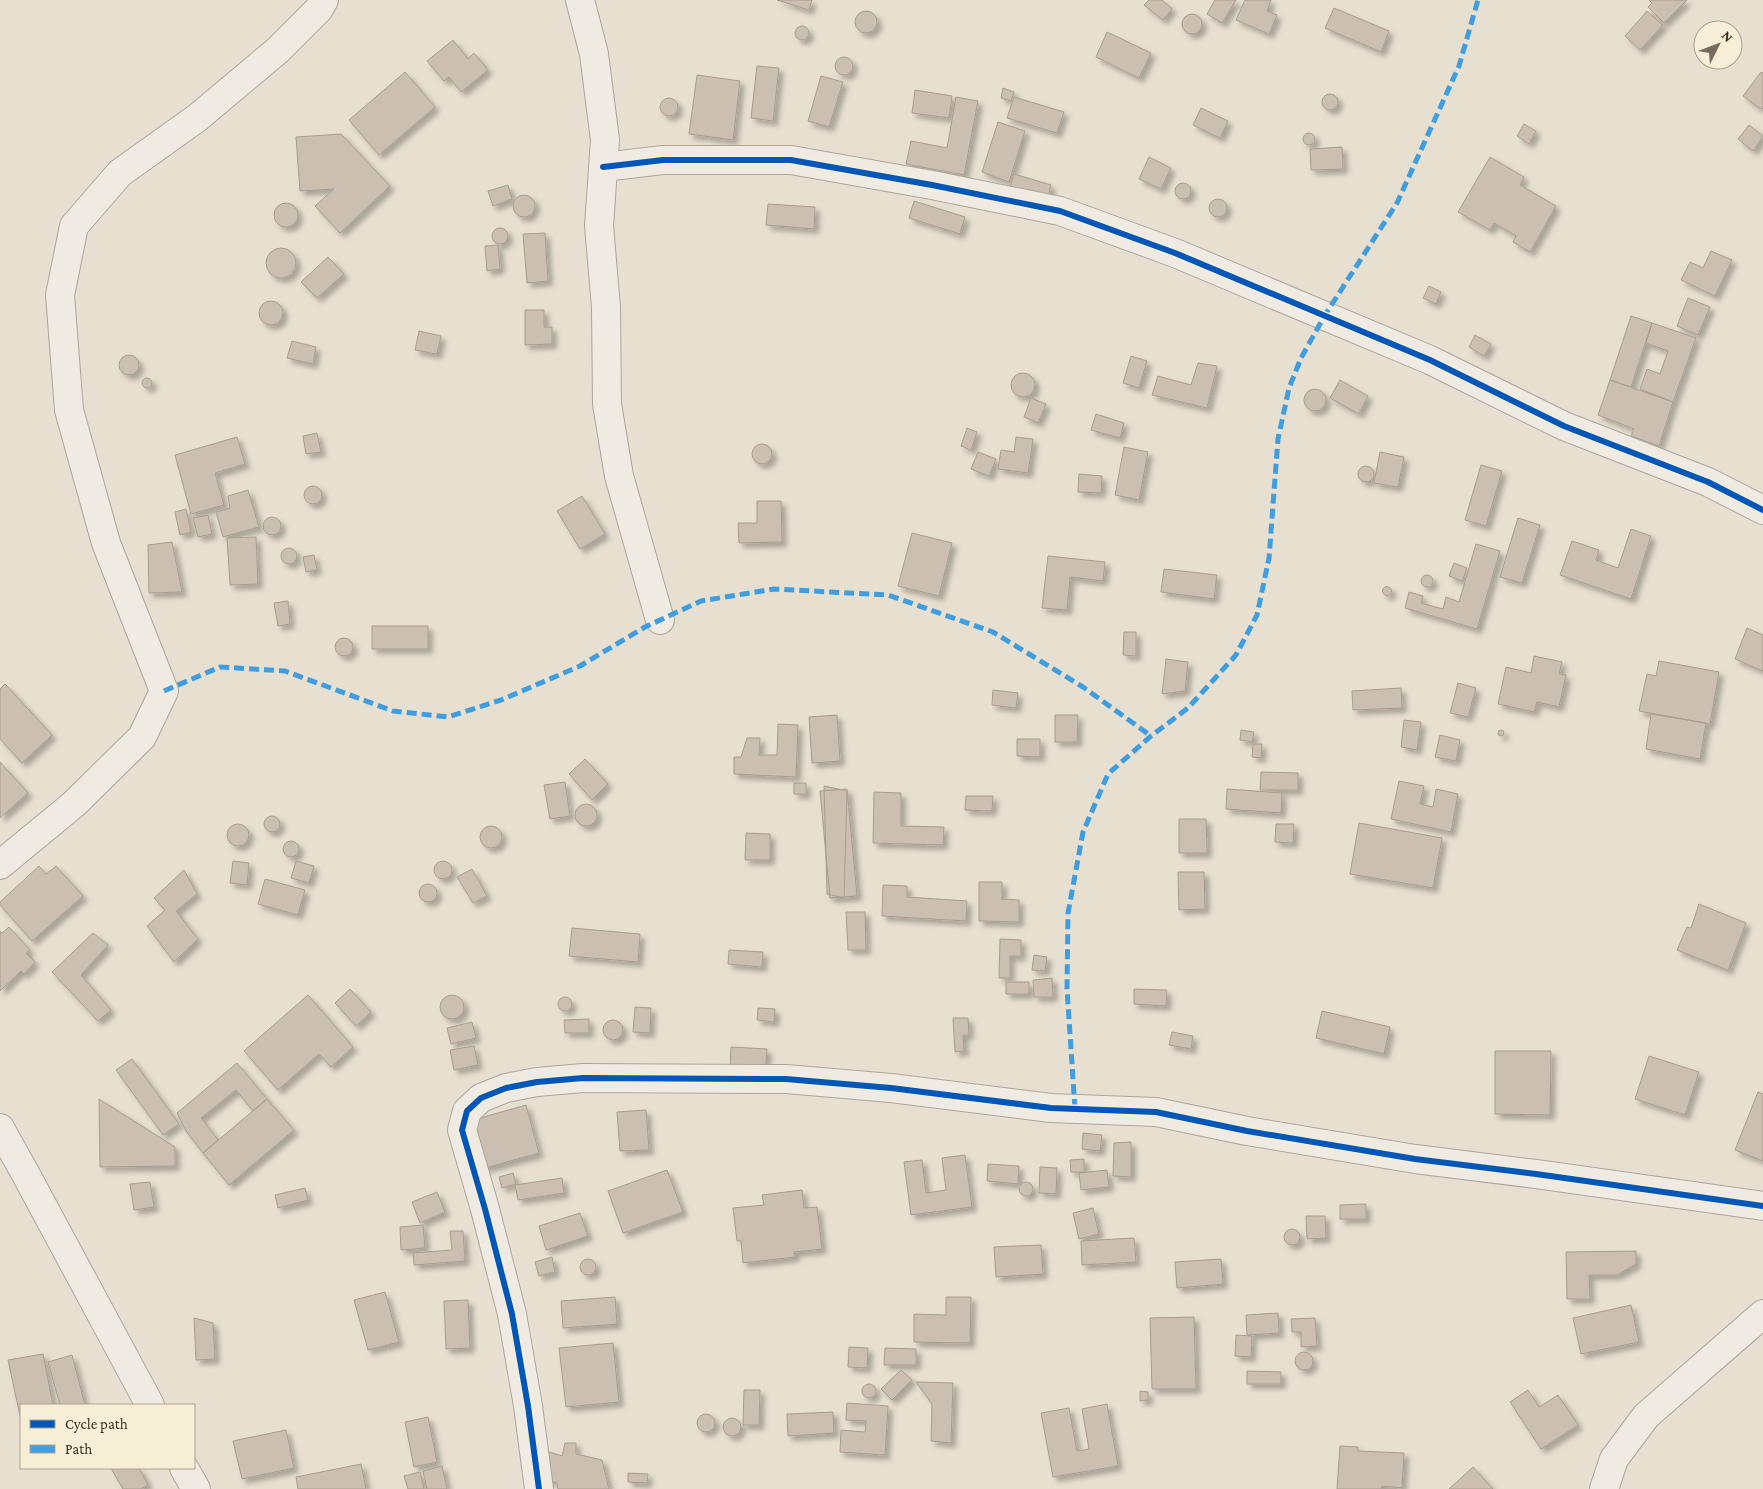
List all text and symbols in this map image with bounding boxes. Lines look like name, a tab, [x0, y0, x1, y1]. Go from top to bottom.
north arrow	[1693, 20, 1743, 70]
text: N	[1719, 27, 1737, 46]
legend	[20, 1404, 195, 1469]
text: Cycle path	[65, 1416, 128, 1433]
text: Path	[65, 1441, 92, 1457]

